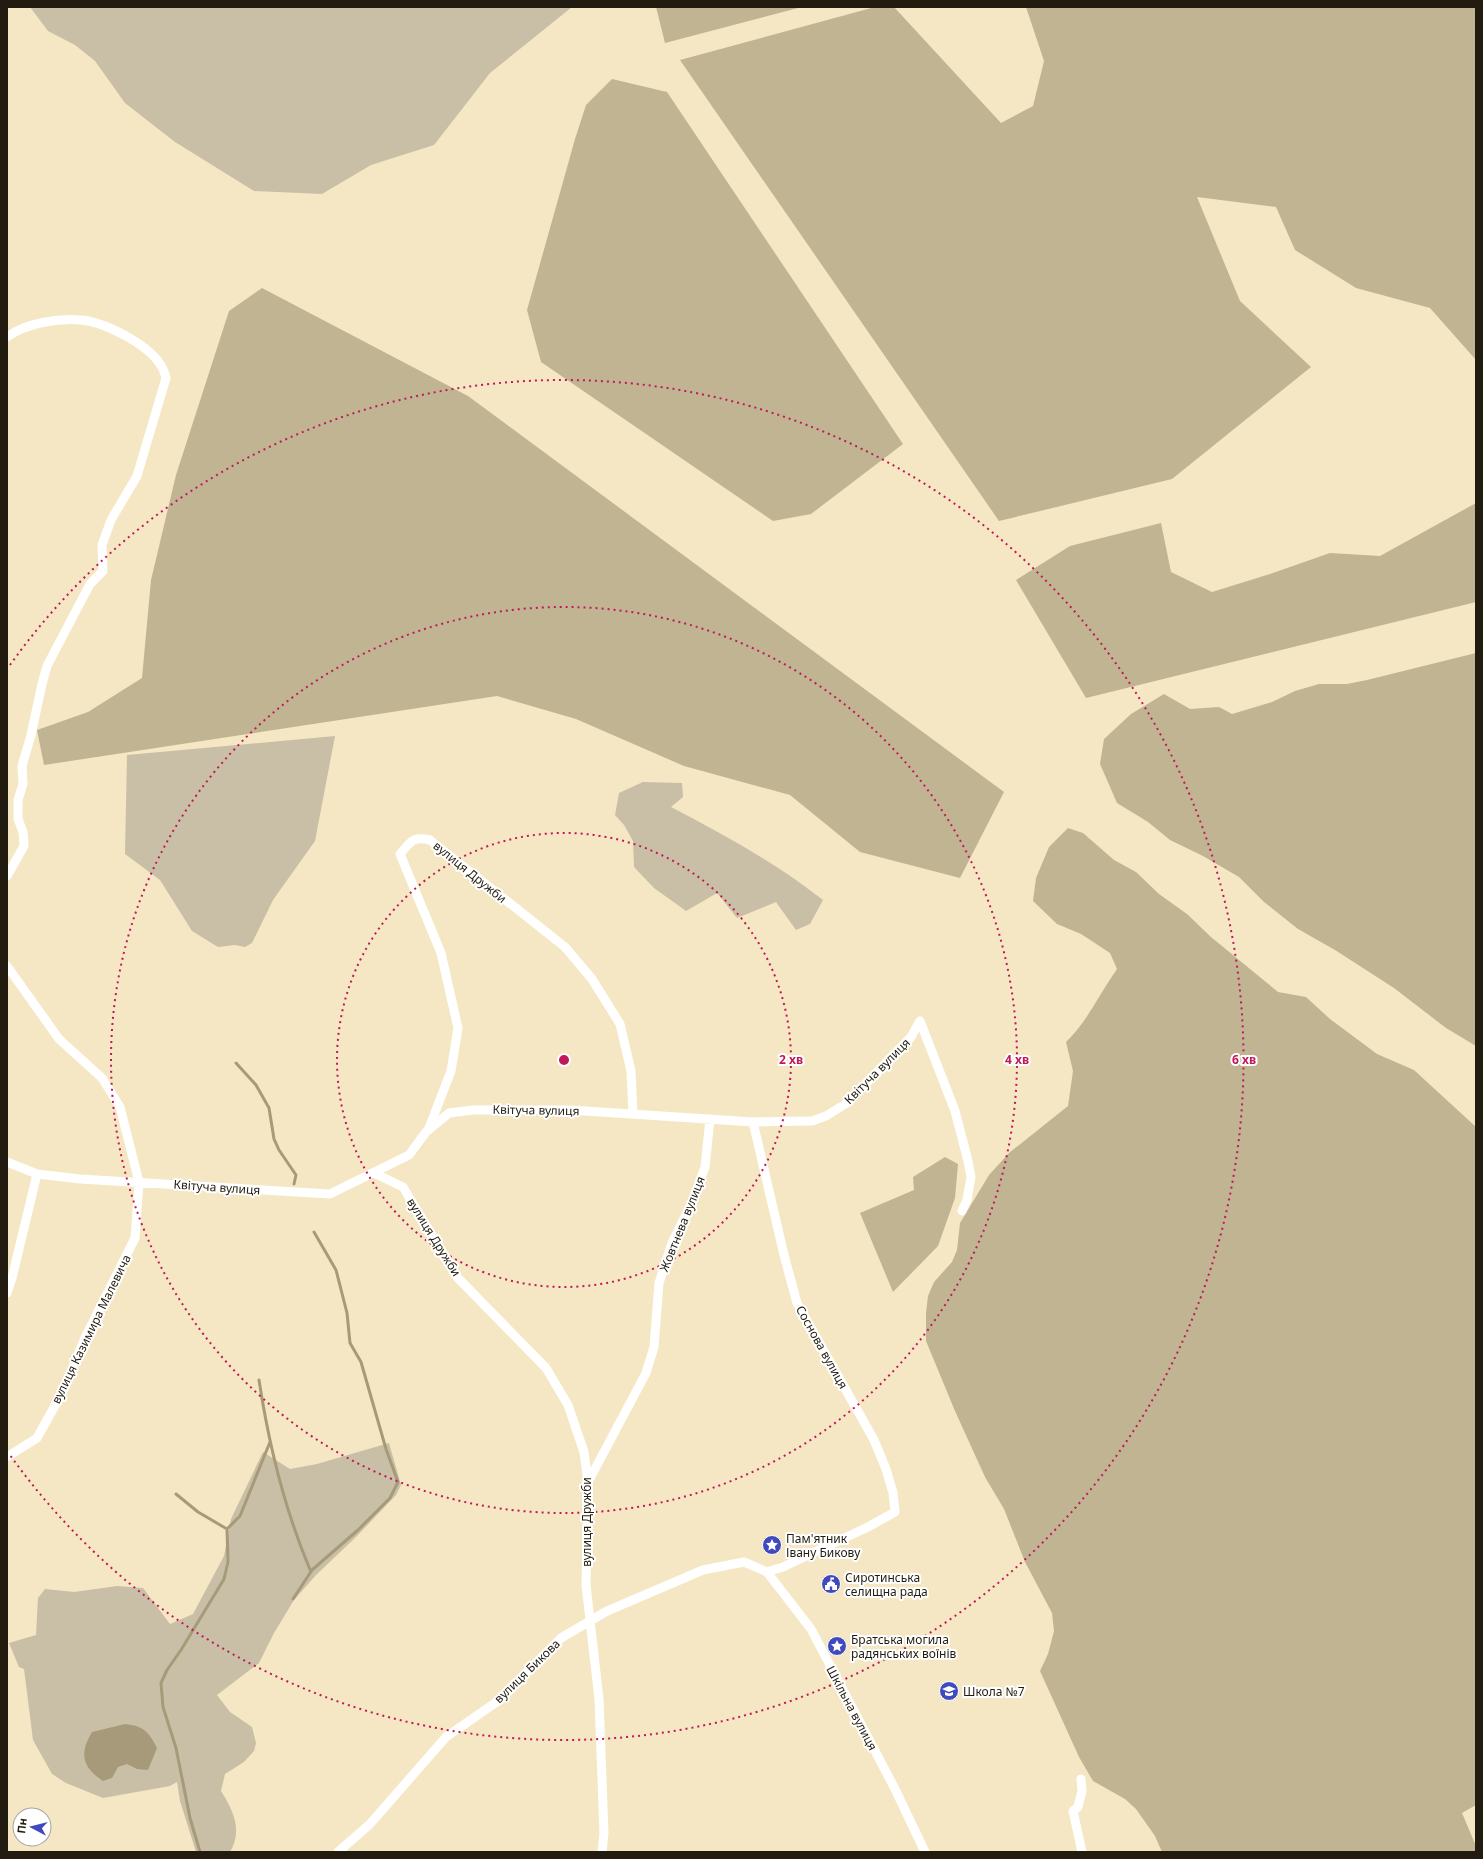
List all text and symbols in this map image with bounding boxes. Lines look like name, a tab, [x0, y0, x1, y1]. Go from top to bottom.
street label: вулиця Дружби	[430, 837, 510, 907]
street label: Квітуча вулиця	[840, 1034, 914, 1108]
text: 2 хв	[779, 1051, 803, 1068]
text: 4 хв	[1005, 1051, 1029, 1068]
text: 6 хв	[1232, 1051, 1256, 1068]
centre of rings	[557, 1053, 571, 1067]
street label: Квітуча вулиця	[492, 1101, 580, 1119]
street label: Жовтнева вулиця	[655, 1174, 709, 1274]
street label: Квітуча вулиця	[173, 1175, 261, 1199]
street label: вулиця Дружби	[403, 1195, 465, 1279]
street label: вулиця Казимира Малевича	[47, 1251, 135, 1407]
street label: Соснова вулиця	[792, 1302, 852, 1392]
street label: вулиця Дружби	[578, 1477, 595, 1567]
place label: Пам'ятник Івану Бикову	[786, 1530, 861, 1561]
place icon: Пам'ятник Івану Бикову	[761, 1534, 783, 1556]
place label: Сиротинська селищна рада	[845, 1569, 928, 1600]
public building icon: Сиротинська селищна рада	[820, 1573, 842, 1595]
place label: Братська могила радянських воїнів	[851, 1631, 957, 1662]
street label: вулиця Бикова	[490, 1635, 564, 1707]
place icon: Братська могила радянських воїнів	[826, 1635, 848, 1657]
street label: Шкільна вулиця	[823, 1663, 881, 1753]
school or university icon: Школа №7	[938, 1680, 960, 1702]
place label: Школа №7	[963, 1683, 1025, 1700]
north arrow	[12, 1807, 52, 1847]
text: Пн	[13, 1817, 30, 1834]

